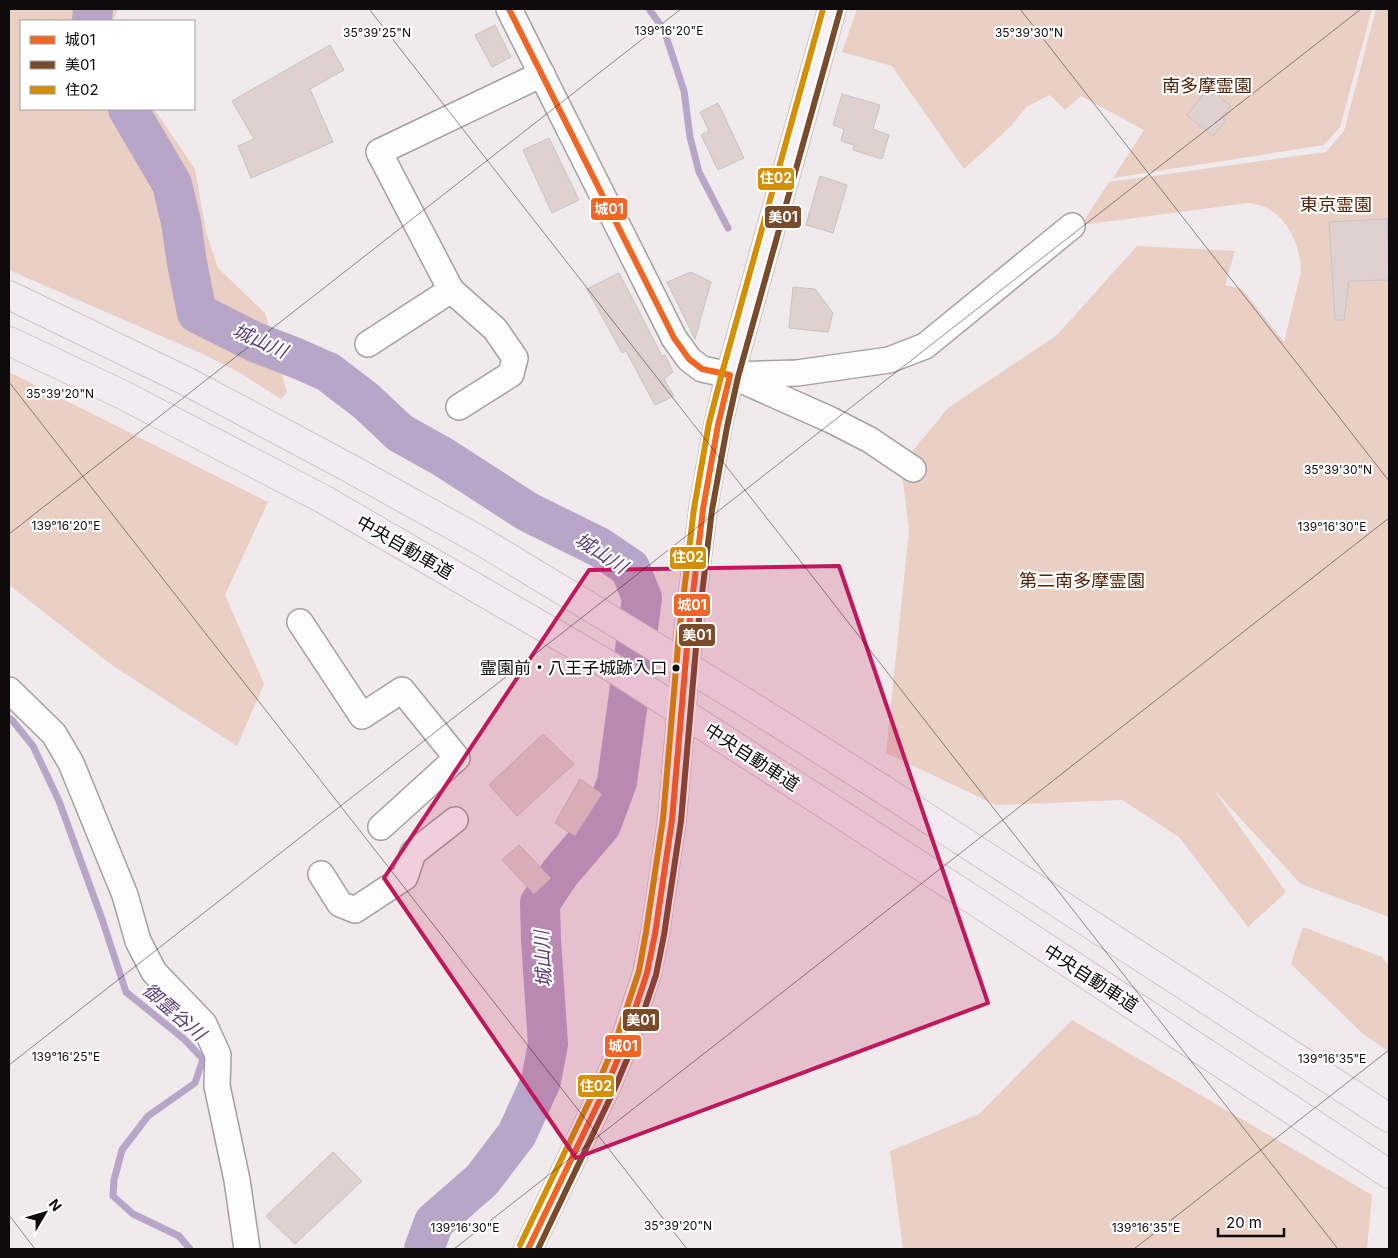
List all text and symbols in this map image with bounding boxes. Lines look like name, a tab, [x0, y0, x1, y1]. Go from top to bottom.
legend	[20, 20, 195, 110]
text: 139°16'20"E	[635, 23, 703, 38]
text: 35°39'25"N	[343, 25, 411, 40]
text: 35°39'30"N	[995, 25, 1063, 40]
text: 城01	[65, 30, 96, 49]
text: 美01	[65, 55, 96, 74]
park label: 南多摩霊園	[1162, 75, 1252, 96]
text: 住02	[65, 80, 99, 99]
line badge: 住02	[757, 167, 795, 191]
text: 住02	[760, 169, 792, 186]
park label: 東京霊園	[1300, 194, 1372, 215]
line badge: 城01	[590, 197, 628, 221]
text: 城01	[594, 200, 624, 217]
line badge: 美01	[764, 205, 802, 229]
text: 美01	[768, 208, 798, 225]
water label: 城山川	[229, 319, 293, 364]
text: 35°39'20"N	[26, 386, 94, 401]
text: 35°39'30"N	[1304, 462, 1372, 477]
street label: 中央自動車道	[353, 511, 457, 583]
text: 139°16'20"E	[32, 518, 100, 533]
text: 139°16'30"E	[1298, 519, 1366, 534]
water label: 城山川	[571, 528, 633, 579]
line badge: 住02	[669, 546, 707, 570]
text: 住02	[672, 548, 704, 565]
park label: 第二南多摩霊園	[1019, 570, 1145, 591]
line badge: 城01	[673, 593, 711, 617]
text: 城01	[677, 596, 707, 613]
line badge: 美01	[678, 623, 716, 647]
text: 美01	[682, 626, 712, 643]
place label: 霊園前・八王子城跡入口	[480, 658, 667, 678]
marker: 霊園前・八王子城跡入口	[671, 663, 681, 673]
street label: 中央自動車道	[701, 719, 803, 795]
water label: 城山川	[530, 928, 556, 988]
street label: 中央自動車道	[1040, 940, 1142, 1016]
water label: 御霊谷川	[138, 978, 212, 1047]
line badge: 美01	[622, 1008, 660, 1032]
text: 美01	[626, 1011, 656, 1028]
line badge: 城01	[604, 1034, 642, 1058]
text: 城01	[608, 1037, 638, 1054]
text: 139°16'25"E	[32, 1049, 100, 1064]
text: 139°16'35"E	[1298, 1051, 1366, 1066]
line badge: 住02	[577, 1074, 615, 1098]
text: 住02	[580, 1077, 612, 1094]
north arrow	[20, 1188, 70, 1238]
text: N	[46, 1195, 66, 1214]
scale bar	[1218, 1206, 1284, 1238]
text: 20 m	[1226, 1213, 1262, 1232]
text: 35°39'20"N	[644, 1218, 712, 1233]
text: 139°16'30"E	[431, 1220, 499, 1235]
text: 139°16'35"E	[1112, 1220, 1180, 1235]

